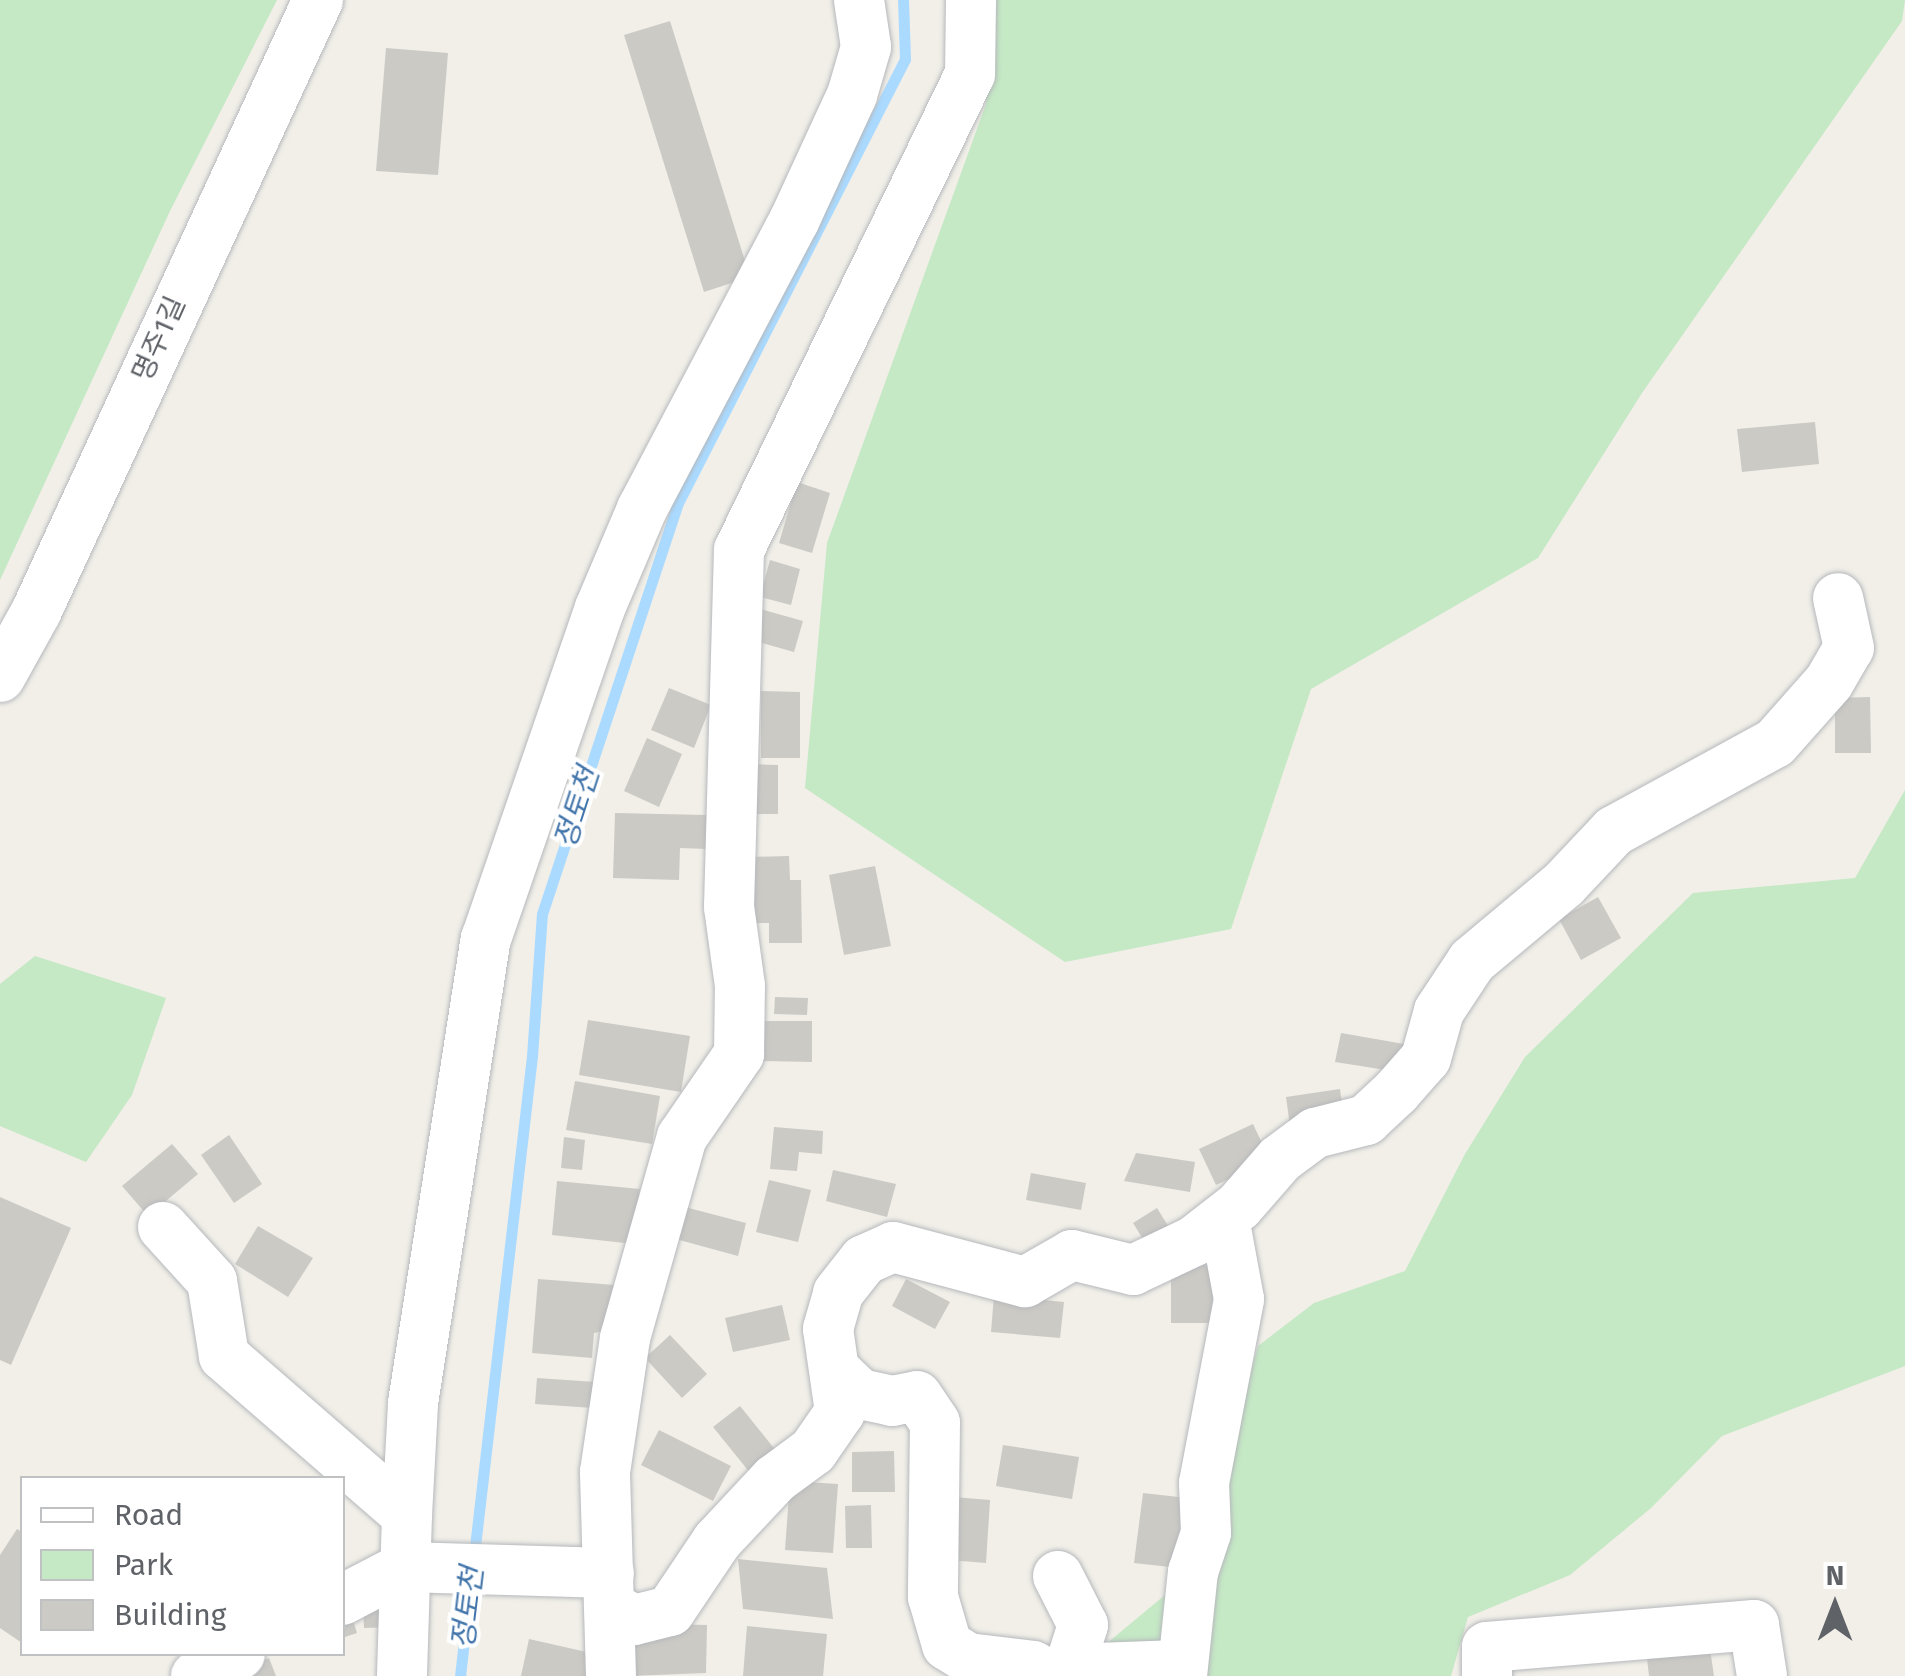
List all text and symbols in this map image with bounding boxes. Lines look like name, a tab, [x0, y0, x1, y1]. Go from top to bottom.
street label: 명주1길	[125, 291, 193, 387]
water label: 정토천	[547, 763, 607, 853]
legend	[20, 1476, 345, 1656]
text: Road	[114, 1497, 183, 1533]
text: Park	[114, 1547, 173, 1583]
north arrow	[1785, 1556, 1885, 1656]
text: N	[1826, 1559, 1844, 1592]
water label: 정토천	[445, 1565, 491, 1651]
text: Building	[114, 1597, 226, 1633]

